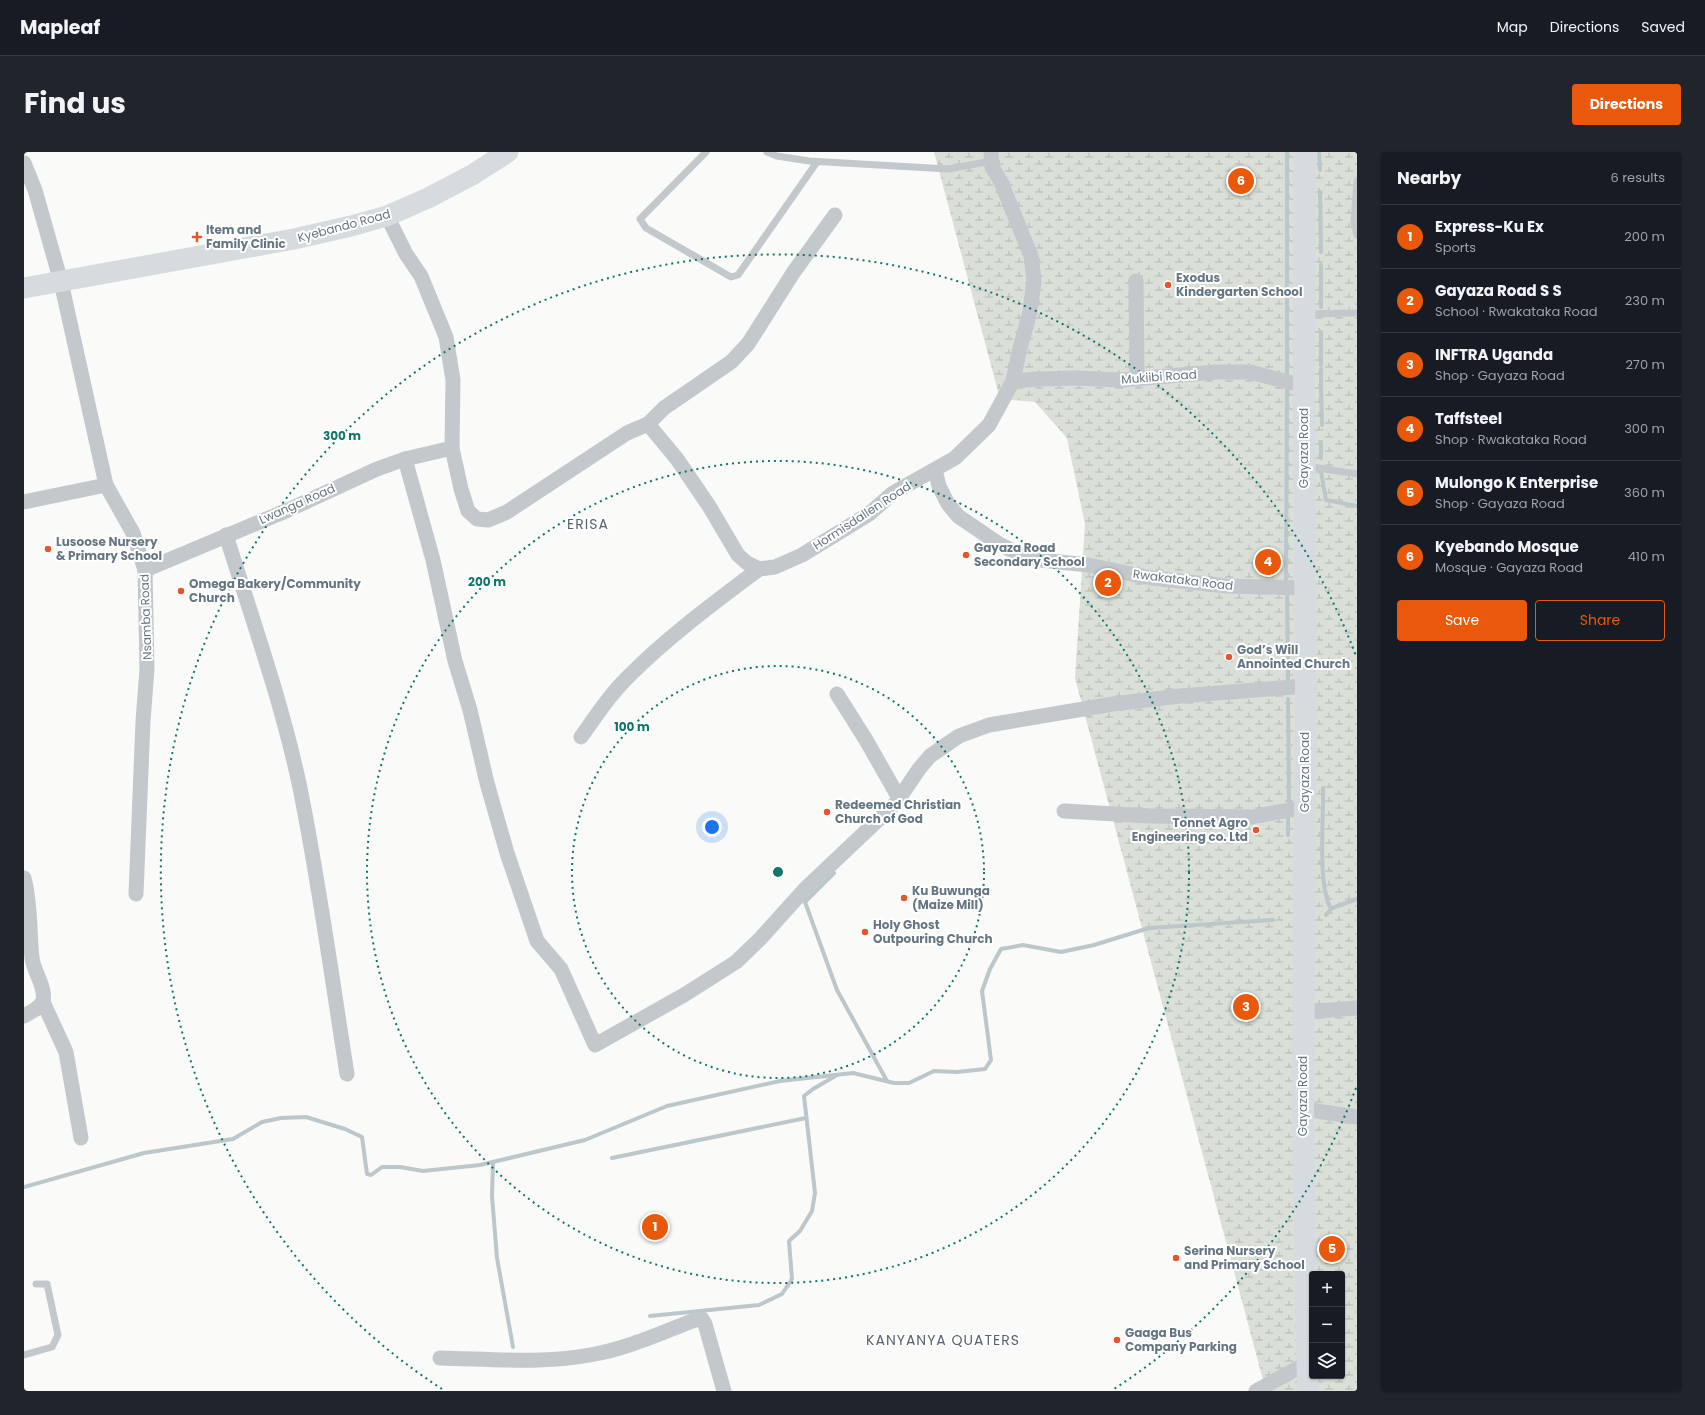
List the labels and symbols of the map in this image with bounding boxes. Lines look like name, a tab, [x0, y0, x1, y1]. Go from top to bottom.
pin: 6	[1228, 166, 1254, 196]
street label: Kyebando Road	[296, 205, 392, 246]
place label: Item and Family Clinic	[206, 221, 286, 252]
marker: Item and Family Clinic	[191, 231, 203, 243]
place label: Exodus Kindergarten School	[1176, 269, 1303, 300]
marker: Exodus Kindergarten School	[1163, 280, 1173, 290]
street label: Mukiibi Road	[1121, 365, 1197, 388]
street label: Gayaza Road	[1295, 408, 1312, 488]
text: 300 m	[323, 427, 361, 444]
street label: Hormisdallen Road	[809, 477, 914, 554]
street label: Lwanga Road	[256, 479, 337, 528]
district label: ERISA	[567, 514, 609, 534]
place label: Lusoose Nursery & Primary School	[56, 533, 162, 564]
place label: Gayaza Road Secondary School	[974, 539, 1085, 570]
marker: Lusoose Nursery & Primary School	[43, 544, 53, 554]
pin: 4	[1255, 547, 1281, 577]
marker: Gayaza Road Secondary School	[961, 550, 971, 560]
street label: Rwakataka Road	[1132, 565, 1234, 594]
pin: 2	[1095, 568, 1121, 598]
text: 200 m	[468, 573, 506, 590]
street label: Nsamba Road	[136, 574, 155, 660]
place label: Omega Bakery/Community Church	[189, 575, 361, 606]
marker: Omega Bakery/Community Church	[176, 586, 186, 596]
place label: God’s Will Annointed Church	[1237, 641, 1350, 672]
marker: God’s Will Annointed Church	[1224, 652, 1234, 662]
text: 100 m	[614, 718, 650, 735]
street label: Gayaza Road	[1296, 732, 1313, 812]
place label: Redeemed Christian Church of God	[835, 796, 961, 827]
marker: Redeemed Christian Church of God	[822, 807, 832, 817]
place label: Tonnet Agro Engineering co. Ltd	[1132, 814, 1248, 845]
your location	[702, 817, 722, 837]
marker: Tonnet Agro Engineering co. Ltd	[1251, 825, 1261, 835]
centre of rings	[771, 865, 785, 879]
place label: Ku Buwunga (Maize Mill)	[912, 882, 990, 913]
marker: Ku Buwunga (Maize Mill)	[899, 893, 909, 903]
place label: Holy Ghost Outpouring Church	[873, 916, 993, 947]
marker: Holy Ghost Outpouring Church	[860, 927, 870, 937]
pin: 3	[1233, 992, 1259, 1022]
street label: Gayaza Road	[1294, 1056, 1311, 1136]
pin: 1	[642, 1212, 668, 1242]
pin: 5	[1319, 1234, 1345, 1264]
place label: Serina Nursery and Primary School	[1184, 1242, 1305, 1273]
marker: Serina Nursery and Primary School	[1171, 1253, 1181, 1263]
place label: Gaaga Bus Company Parking	[1125, 1324, 1237, 1355]
district label: KANYANYA QUATERS	[866, 1330, 1020, 1350]
marker: Gaaga Bus Company Parking	[1112, 1335, 1122, 1345]

